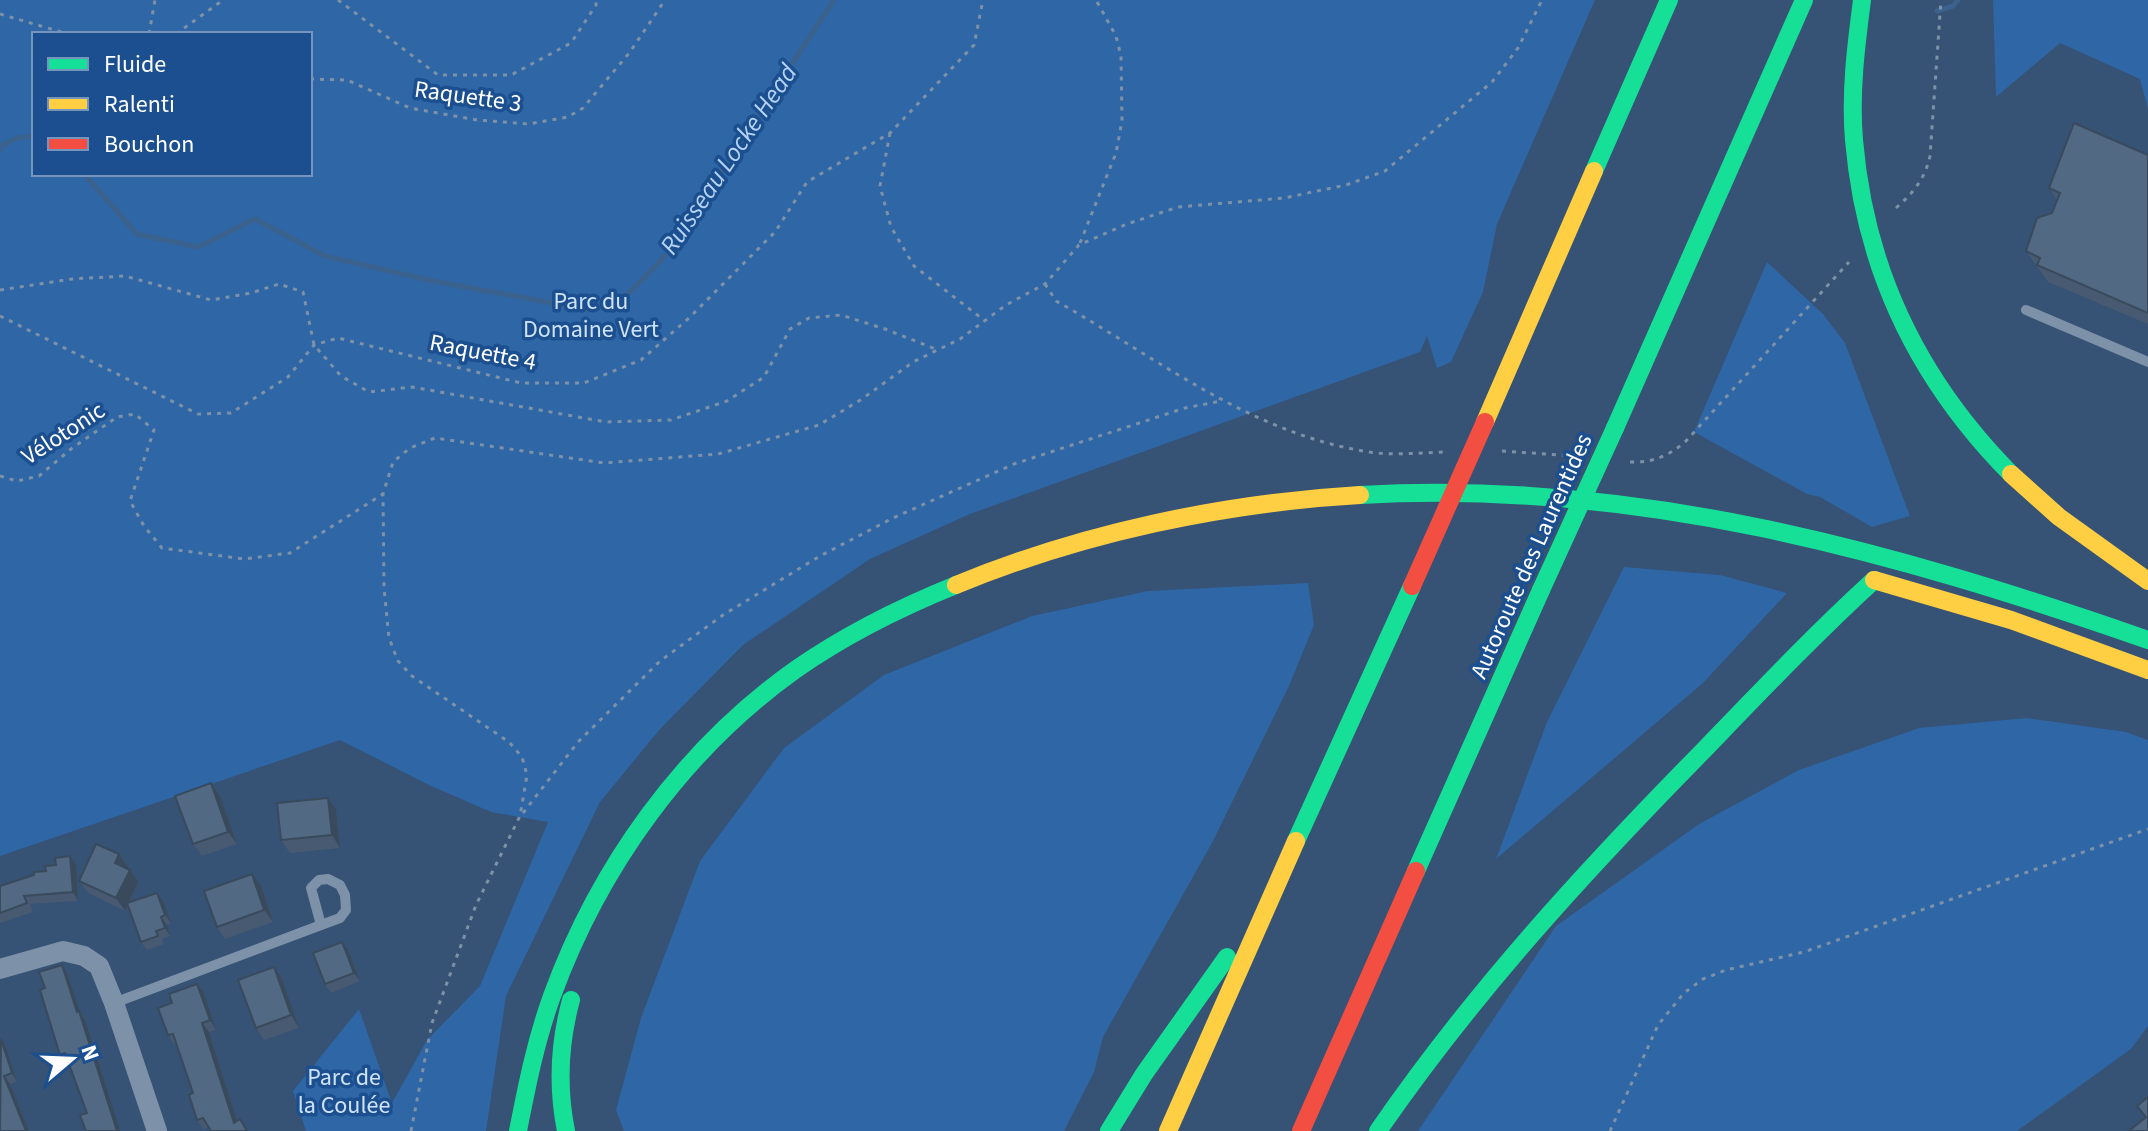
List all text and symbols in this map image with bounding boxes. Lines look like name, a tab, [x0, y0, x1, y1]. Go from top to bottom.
legend	[32, 32, 312, 176]
text: Fluide	[104, 47, 166, 82]
water label: Ruisseau Locke Head	[651, 56, 807, 262]
street label: Raquette 3	[412, 72, 524, 121]
text: Ralenti	[104, 87, 175, 122]
text: Bouchon	[104, 127, 194, 162]
park label: Parc du Domaine Vert	[523, 284, 659, 347]
street label: Raquette 4	[427, 325, 539, 380]
street label: Vélotonic	[15, 393, 112, 474]
street label: Autoroute des Laurentides	[1462, 428, 1601, 684]
north arrow	[32, 1019, 112, 1099]
text: N	[72, 1041, 107, 1065]
park label: Parc de la Coulée	[298, 1060, 390, 1123]

